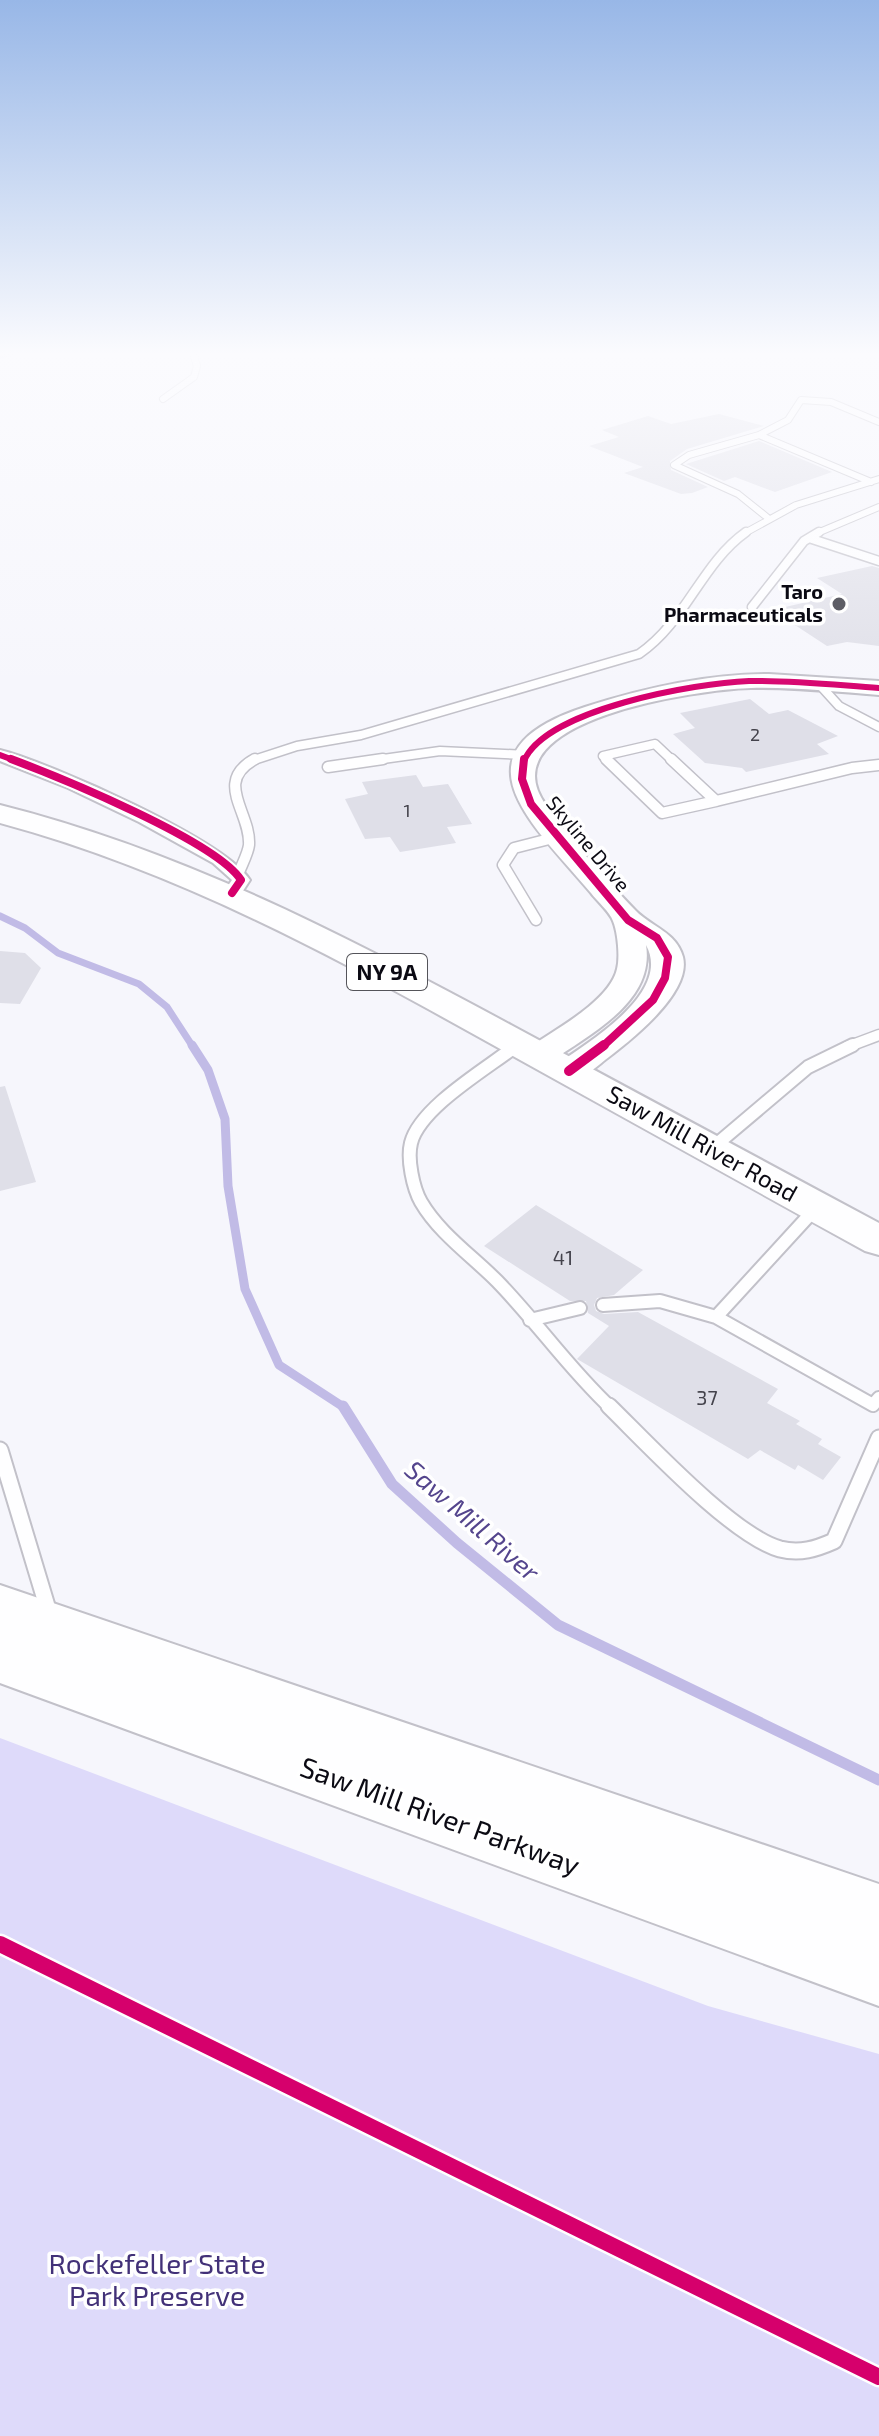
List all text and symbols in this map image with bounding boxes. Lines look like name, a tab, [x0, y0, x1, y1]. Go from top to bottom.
place label: Taro Pharmaceuticals	[664, 579, 823, 626]
marker: Taro Pharmaceuticals	[830, 595, 848, 613]
house number: 2	[750, 723, 760, 745]
street label: Skyline Drive	[542, 791, 636, 896]
house number: 1	[403, 799, 411, 821]
road number: NY 9A	[347, 954, 427, 990]
street label: Saw Mill River Road	[602, 1078, 803, 1207]
house number: 41	[553, 1245, 573, 1269]
house number: 37	[696, 1385, 718, 1409]
water label: Saw Mill River	[400, 1453, 547, 1587]
street label: Saw Mill River Parkway	[296, 1749, 585, 1882]
park label: Rockefeller State Park Preserve	[49, 2246, 265, 2312]

